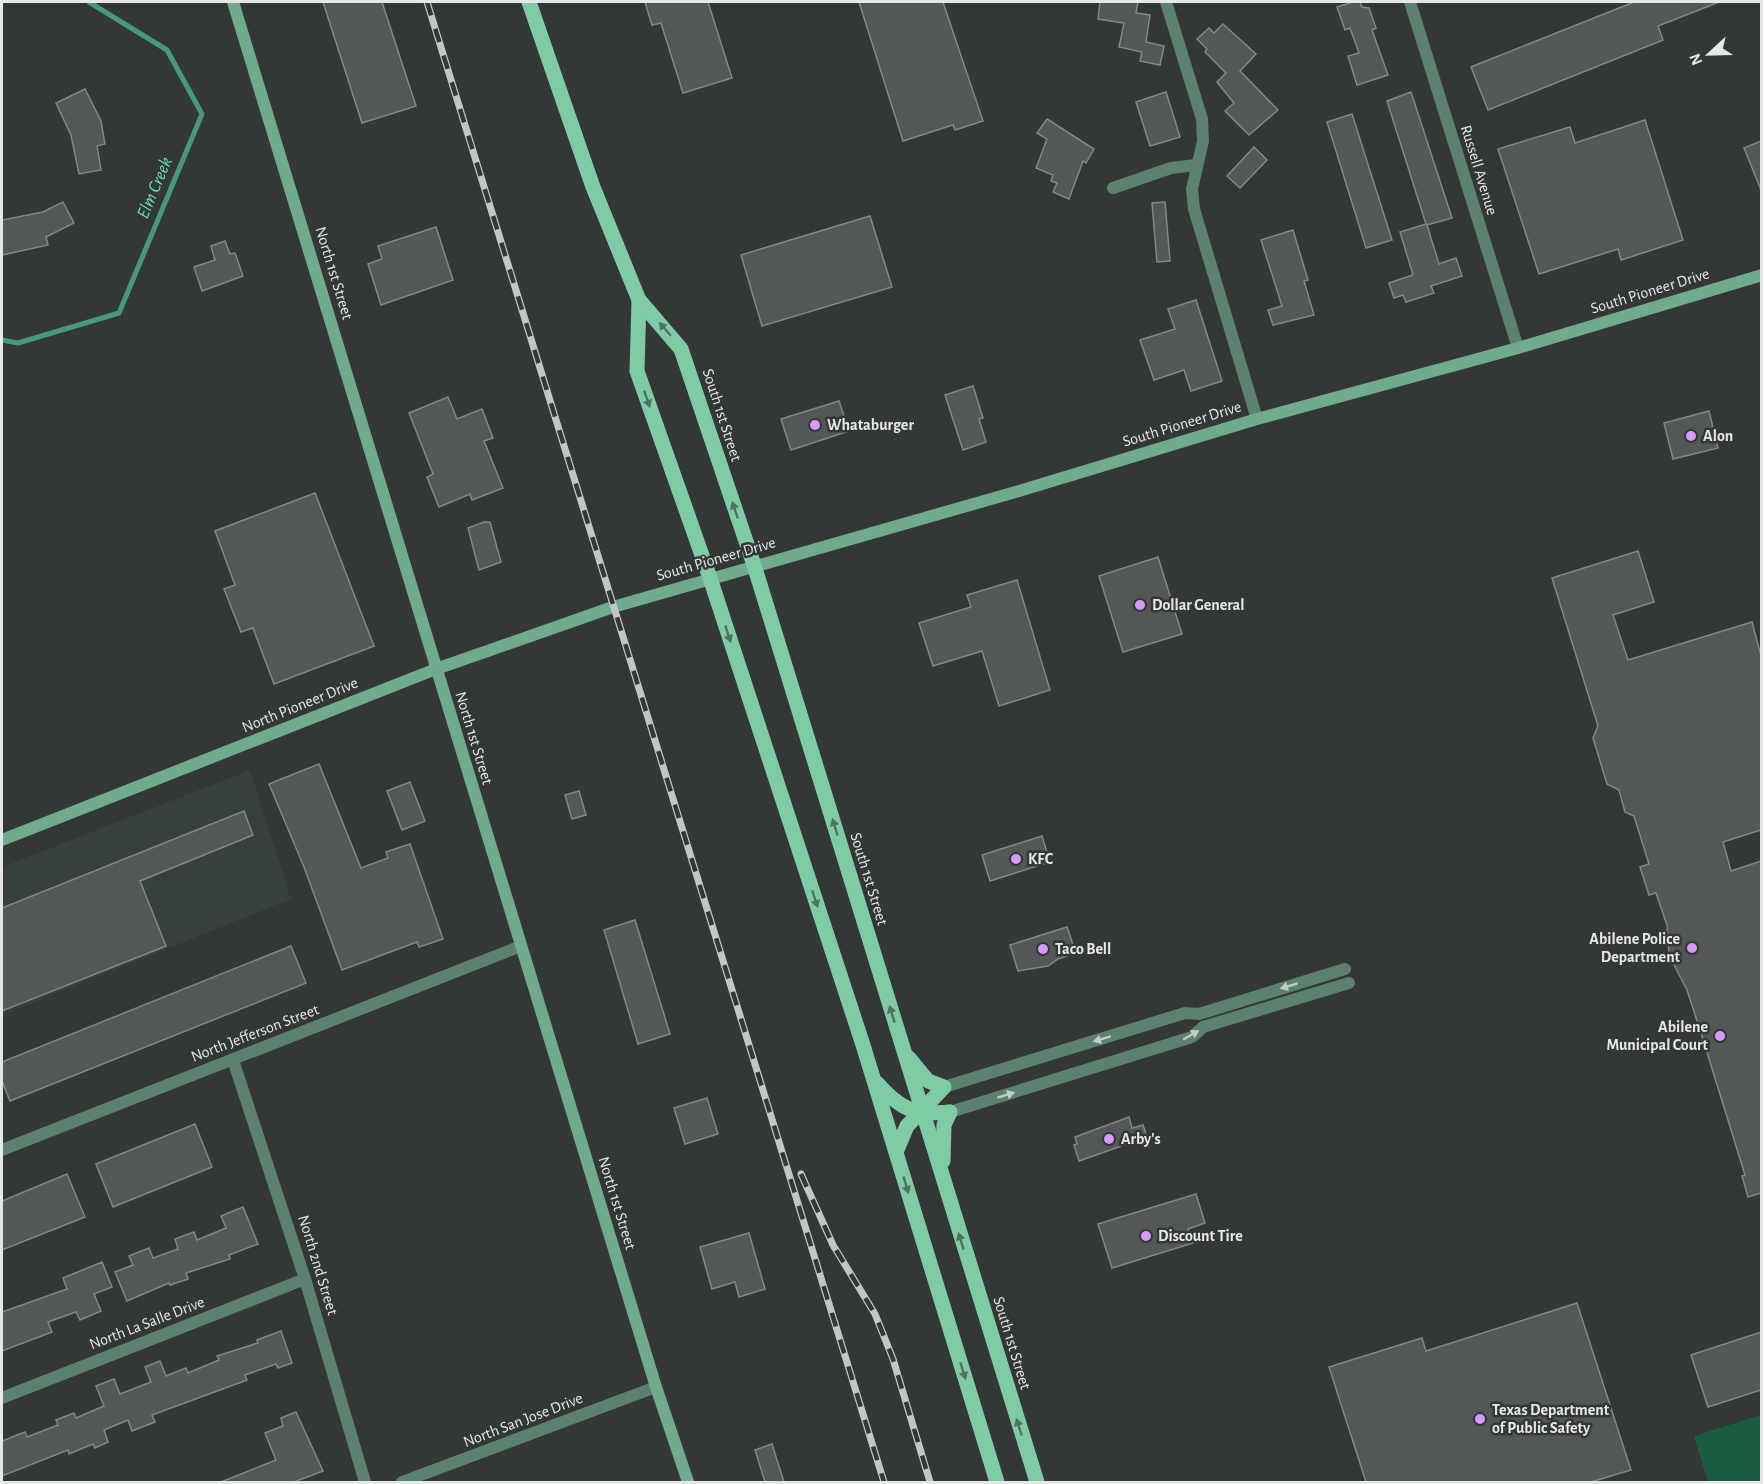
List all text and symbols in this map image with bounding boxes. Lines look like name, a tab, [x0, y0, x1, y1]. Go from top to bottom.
north arrow	[1679, 24, 1739, 84]
text: N	[1687, 51, 1706, 67]
street label: Russell Avenue	[1458, 123, 1500, 217]
water label: Elm Creek	[134, 155, 176, 221]
street label: North 1st Street	[312, 225, 356, 321]
street label: South Pioneer Drive	[1589, 265, 1711, 317]
one-way arrow	[658, 322, 671, 337]
street label: South 1st Street	[700, 367, 744, 463]
one-way arrow	[643, 390, 653, 408]
street label: South Pioneer Drive	[1121, 398, 1243, 450]
place label: Whataburger	[827, 417, 914, 433]
marker: Whataburger	[808, 418, 822, 432]
place label: Alon	[1703, 428, 1733, 444]
marker: Alon	[1684, 429, 1698, 443]
one-way arrow	[730, 500, 739, 518]
street label: South Pioneer Drive	[655, 534, 777, 584]
place label: Dollar General	[1152, 597, 1245, 613]
marker: Dollar General	[1133, 598, 1147, 612]
one-way arrow	[724, 625, 734, 643]
street label: North Pioneer Drive	[240, 674, 360, 736]
street label: North 1st Street	[452, 690, 496, 786]
one-way arrow	[829, 818, 839, 836]
street label: South 1st Street	[847, 831, 891, 927]
place label: KFC	[1028, 851, 1054, 867]
marker: KFC	[1009, 852, 1023, 866]
one-way arrow	[811, 890, 820, 908]
place label: Abilene Police Department	[1589, 931, 1681, 965]
place label: Taco Bell	[1055, 941, 1111, 957]
marker: Abilene Police Department	[1685, 941, 1699, 955]
marker: Taco Bell	[1036, 942, 1050, 956]
one-way arrow	[1280, 982, 1298, 991]
street label: North Jefferson Street	[189, 1001, 321, 1065]
one-way arrow	[887, 1005, 896, 1023]
place label: Abilene Municipal Court	[1607, 1019, 1709, 1053]
marker: Abilene Municipal Court	[1713, 1029, 1727, 1043]
one-way arrow	[1183, 1030, 1200, 1040]
one-way arrow	[1092, 1035, 1110, 1044]
one-way arrow	[997, 1090, 1015, 1099]
place label: Arby's	[1121, 1131, 1161, 1148]
marker: Arby's	[1102, 1132, 1116, 1146]
street label: North 1st Street	[595, 1155, 639, 1251]
one-way arrow	[902, 1176, 911, 1194]
street label: North 2nd Street	[295, 1213, 341, 1317]
place label: Discount Tire	[1158, 1228, 1243, 1244]
marker: Discount Tire	[1139, 1229, 1153, 1243]
one-way arrow	[956, 1231, 965, 1249]
street label: North La Salle Drive	[87, 1294, 207, 1352]
street label: South 1st Street	[990, 1295, 1034, 1391]
one-way arrow	[959, 1362, 968, 1380]
street label: North San Jose Drive	[461, 1390, 585, 1450]
place label: Texas Department of Public Safety	[1492, 1402, 1610, 1437]
marker: Texas Department of Public Safety	[1473, 1412, 1487, 1426]
one-way arrow	[1014, 1418, 1023, 1436]

